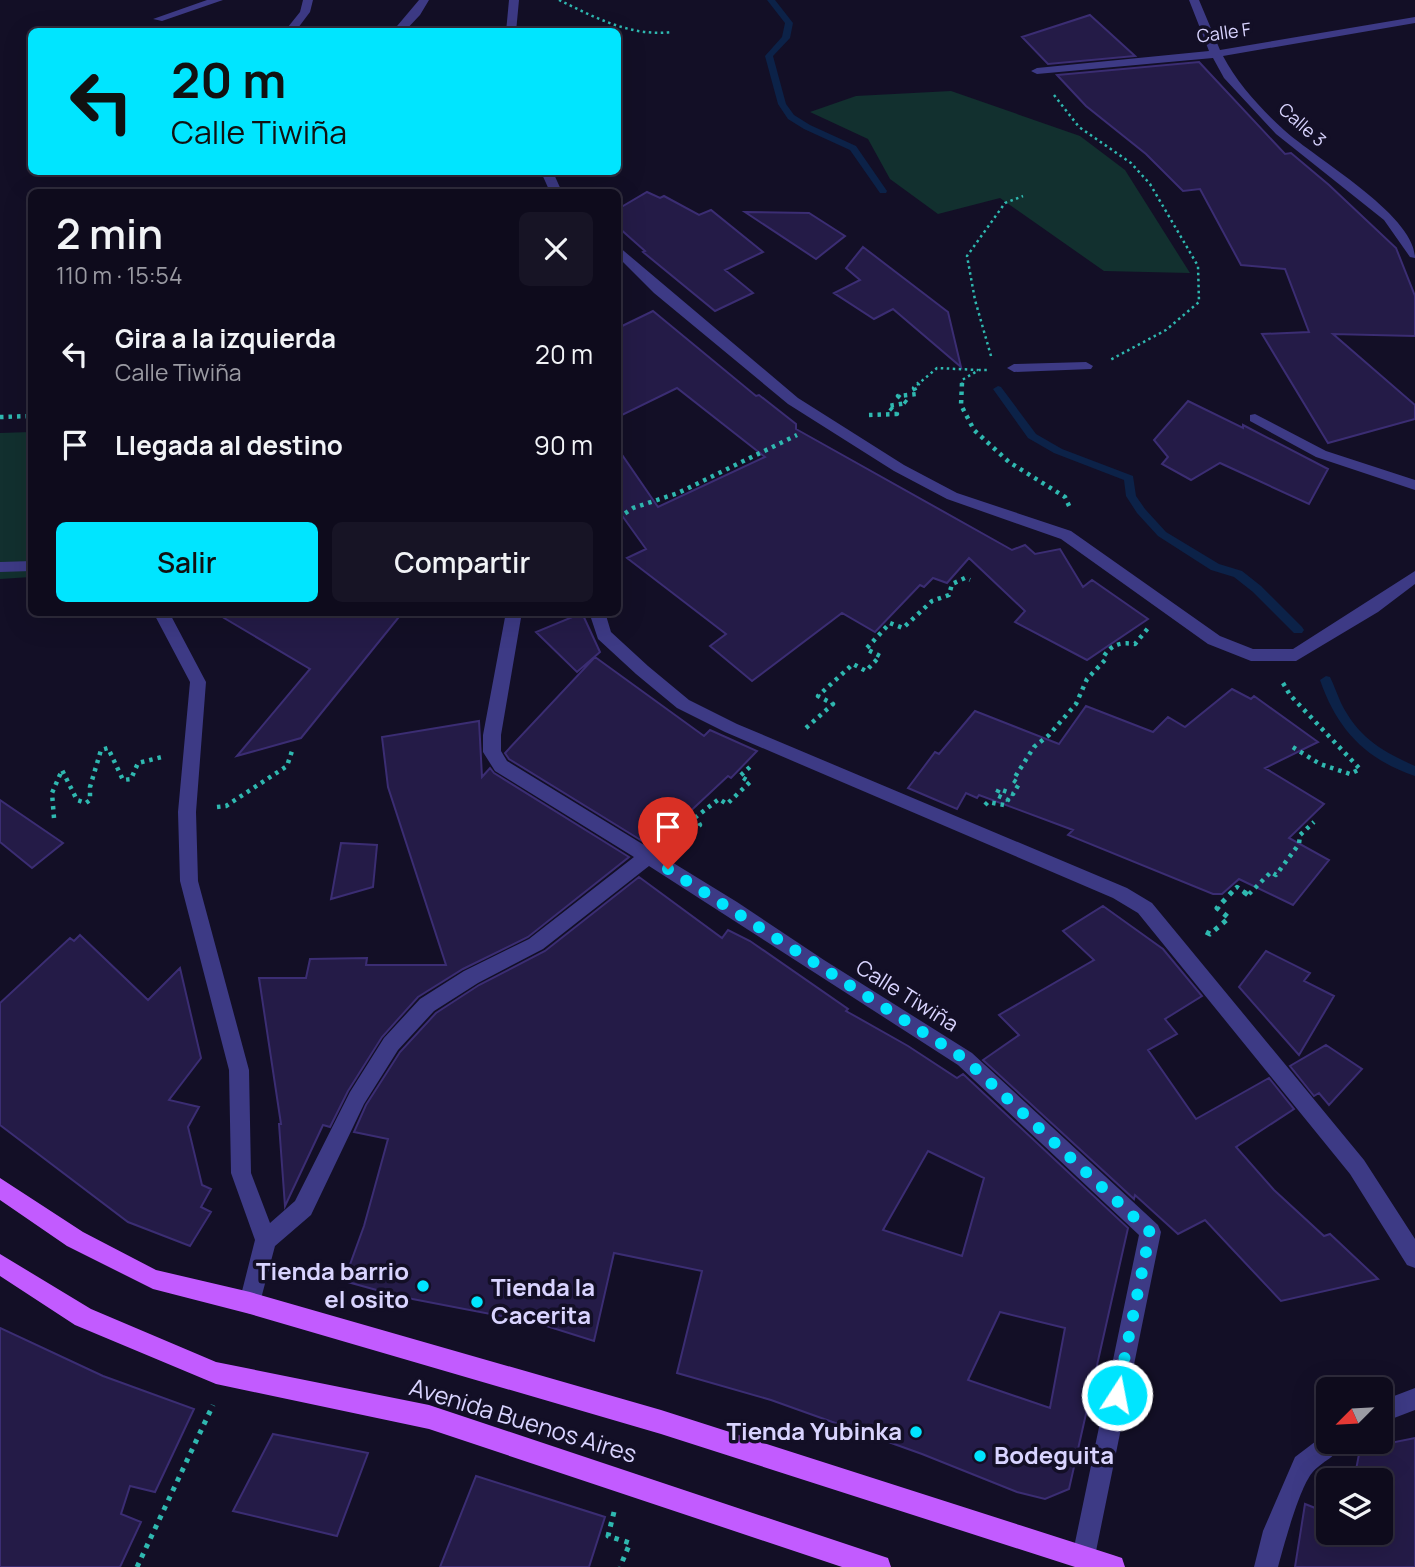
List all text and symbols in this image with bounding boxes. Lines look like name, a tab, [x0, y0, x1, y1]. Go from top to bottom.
street label: Calle F	[1195, 16, 1253, 48]
text: 20 m	[171, 46, 286, 113]
icon: left	[56, 56, 147, 147]
street label: Calle 3	[1274, 97, 1331, 151]
text: Calle Tiwiña	[171, 110, 347, 154]
text: 2 min	[56, 204, 163, 262]
button: close	[519, 212, 593, 286]
text: 110 m · 15:54	[56, 259, 182, 291]
text: Gira a la izquierda	[115, 320, 336, 356]
icon: left	[56, 335, 94, 373]
text: 20 m	[535, 336, 593, 372]
text: Calle Tiwiña	[115, 356, 242, 388]
icon: arrive	[56, 426, 94, 464]
text: Llegada al destino	[115, 427, 343, 463]
text: 90 m	[534, 427, 593, 463]
button: Salir	[56, 522, 318, 602]
button: Compartir	[332, 522, 593, 602]
pin	[638, 797, 698, 869]
icon: arrive	[649, 808, 687, 846]
street label: Calle Tiwiña	[851, 953, 964, 1038]
place label: Tienda barrio el osito	[256, 1254, 409, 1315]
place label: Tienda la Cacerita	[491, 1270, 595, 1331]
marker: Tienda barrio el osito	[415, 1278, 431, 1294]
marker: Tienda la Cacerita	[469, 1294, 485, 1310]
position arrow	[1080, 1358, 1154, 1432]
street label: Avenida Buenos Aires	[406, 1369, 641, 1470]
north arrow	[1316, 1377, 1393, 1454]
map controls	[1316, 1377, 1393, 1545]
place label: Tienda Yubinka	[726, 1414, 902, 1447]
marker: Tienda Yubinka	[908, 1424, 924, 1440]
place label: Bodeguita	[994, 1438, 1114, 1471]
marker: Bodeguita	[972, 1448, 988, 1464]
button: layers	[1316, 1468, 1393, 1545]

